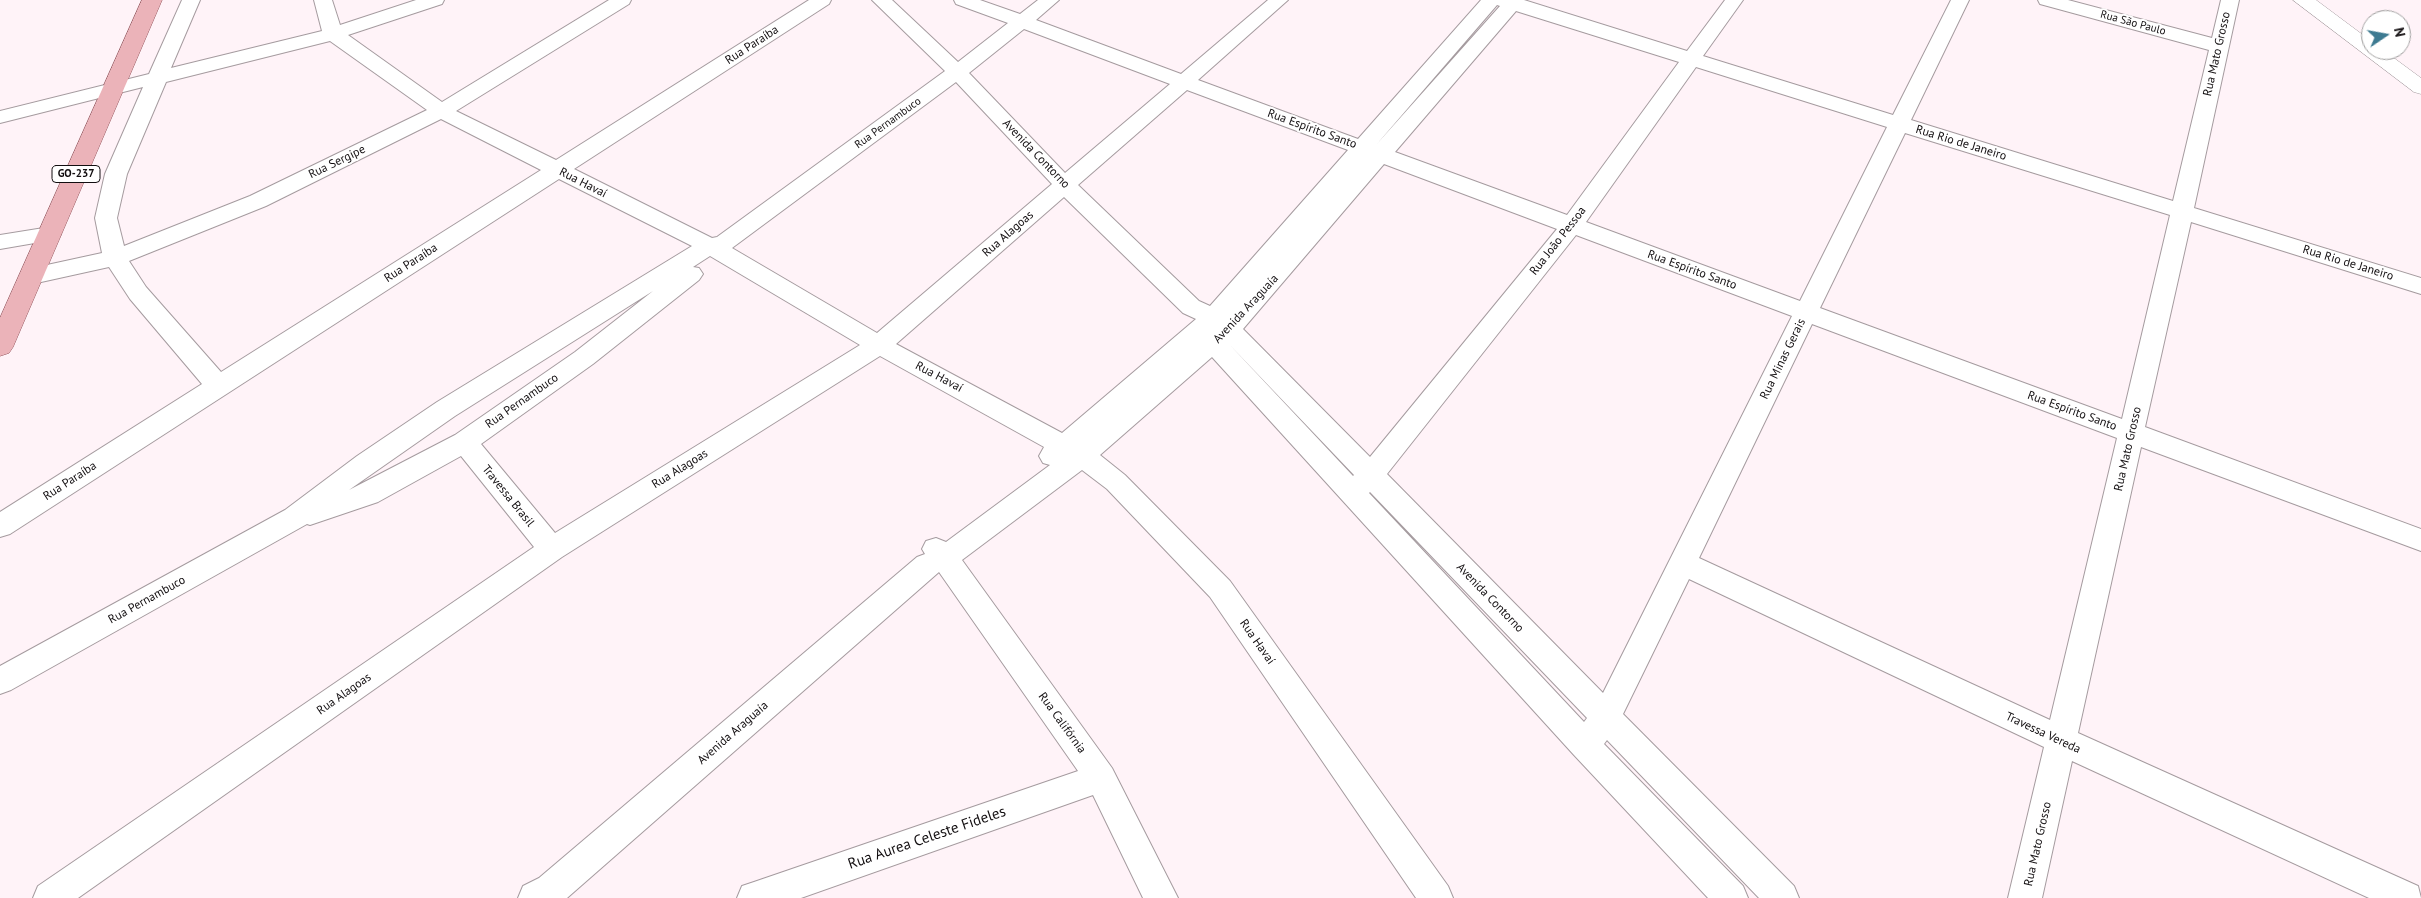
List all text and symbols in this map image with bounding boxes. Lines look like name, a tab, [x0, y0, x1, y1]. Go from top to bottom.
street label: Rua São Paulo	[2099, 8, 2167, 38]
street label: Rua Mato Grosso	[2200, 10, 2234, 98]
north arrow	[2361, 10, 2411, 60]
street label: Rua Paraíba	[723, 22, 781, 68]
text: N	[2390, 26, 2409, 38]
street label: Rua Pernambuco	[852, 95, 924, 151]
street label: Rua Espírito Santo	[1265, 106, 1359, 152]
street label: Avenida Contorno	[999, 116, 1073, 192]
street label: Rua Rio de Janeiro	[1914, 122, 2008, 164]
street label: Rua Sergipe	[306, 142, 368, 182]
road number: GO-237	[52, 165, 100, 182]
street label: Rua Havaí	[557, 165, 609, 201]
street label: Rua João Pessoa	[1527, 204, 1589, 278]
street label: Rua Alagoas	[980, 208, 1036, 260]
street label: Rua Paraíba	[382, 240, 440, 286]
street label: Rua Rio de Janeiro	[2301, 242, 2395, 284]
street label: Rua Espírito Santo	[1645, 247, 1739, 293]
street label: Avenida Araguaía	[1210, 272, 1282, 346]
street label: Rua Minas Gerais	[1757, 316, 1809, 402]
street label: Rua Havaí	[913, 359, 965, 395]
street label: Rua Pernambuco	[483, 370, 561, 432]
street label: Rua Espírito Santo	[2025, 388, 2119, 434]
street label: Rua Mato Grosso	[2111, 405, 2145, 493]
street label: Rua Alagoas	[649, 446, 711, 492]
street label: Rua Paraíba	[41, 458, 99, 504]
street label: Travessa Brasil	[479, 462, 537, 530]
street label: Avenida Contorno	[1453, 560, 1527, 636]
street label: Rua Pernambuco	[106, 573, 188, 627]
street label: Rua Havaí	[1236, 617, 1278, 667]
street label: Rua Alagoas	[314, 670, 374, 718]
street label: Rua Califórnia	[1035, 690, 1089, 756]
street label: Avenida Araguaía	[695, 698, 771, 768]
street label: Travessa Vereda	[2003, 709, 2083, 757]
street label: Rua Mato Grosso	[2021, 800, 2055, 888]
street label: Rua Aurea Celeste Fideles	[846, 803, 1008, 873]

